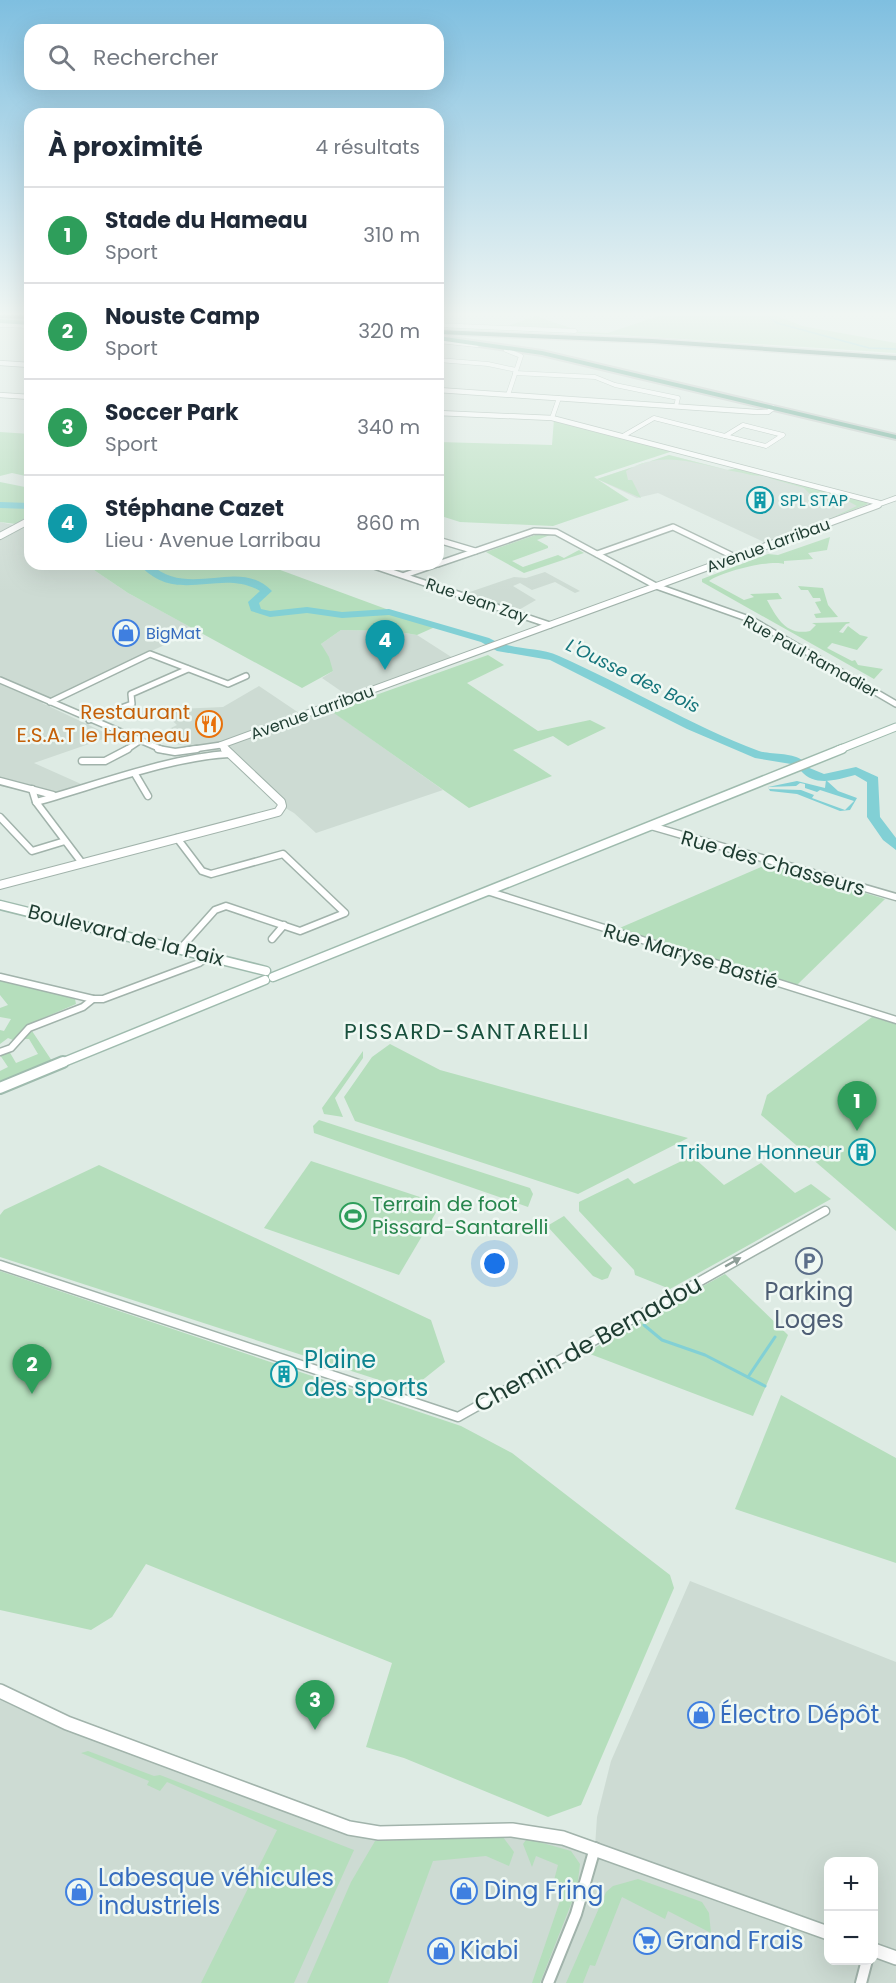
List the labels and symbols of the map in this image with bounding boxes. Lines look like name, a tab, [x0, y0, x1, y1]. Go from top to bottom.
building icon: SPL STAP	[745, 485, 775, 515]
place label: SPL STAP	[780, 489, 848, 512]
street label: Avenue Larribau	[703, 512, 833, 578]
street label: Rue Jean Zay	[423, 572, 531, 629]
street label: Rue Paul Ramadier	[739, 610, 882, 703]
shop icon: BigMat	[111, 618, 141, 648]
pin: 4	[366, 620, 404, 670]
place label: BigMat	[146, 622, 201, 645]
water label: L'Ousse des Bois	[562, 632, 704, 719]
street label: Avenue Larribau	[247, 679, 377, 745]
place label: Restaurant E.S.A.T le Hameau	[16, 698, 190, 749]
restaurant icon: Restaurant E.S.A.T le Hameau	[194, 709, 224, 739]
street label: Rue des Chasseurs	[678, 823, 868, 903]
street label: Boulevard de la Paix	[25, 897, 227, 973]
street label: Rue Maryse Bastié	[600, 916, 782, 996]
district label: PISSARD-SANTARELLI	[344, 1016, 590, 1047]
pin: 1	[838, 1082, 876, 1131]
building icon: Tribune Honneur	[847, 1137, 877, 1167]
place label: Tribune Honneur	[677, 1138, 842, 1166]
place label: Terrain de foot Pissard-Santarelli	[372, 1190, 548, 1241]
sports icon: Terrain de foot Pissard-Santarelli	[338, 1201, 368, 1231]
parking icon: Parking Loges	[794, 1246, 824, 1276]
your location	[480, 1249, 509, 1278]
one-way arrow	[725, 1257, 741, 1268]
street label: Chemin de Bernadou	[468, 1267, 708, 1420]
place label: Parking Loges	[765, 1275, 853, 1336]
place label: Plaine des sports	[304, 1343, 428, 1404]
pin: 2	[12, 1344, 51, 1394]
building icon: Plaine des sports	[269, 1359, 299, 1389]
pin: 3	[296, 1680, 334, 1730]
place label: Électro Dépôt	[720, 1698, 879, 1731]
shop icon: Électro Dépôt	[686, 1700, 716, 1730]
place label: Labesque véhicules industriels	[98, 1861, 334, 1922]
place label: Ding Fring	[484, 1874, 603, 1907]
shop icon: Ding Fring	[449, 1876, 479, 1906]
shop icon: Labesque véhicules industriels	[64, 1877, 94, 1907]
place label: Grand Frais	[666, 1924, 804, 1957]
supermarket icon: Grand Frais	[632, 1926, 662, 1956]
place label: Kiabi	[460, 1934, 519, 1967]
shop icon: Kiabi	[426, 1936, 456, 1966]

